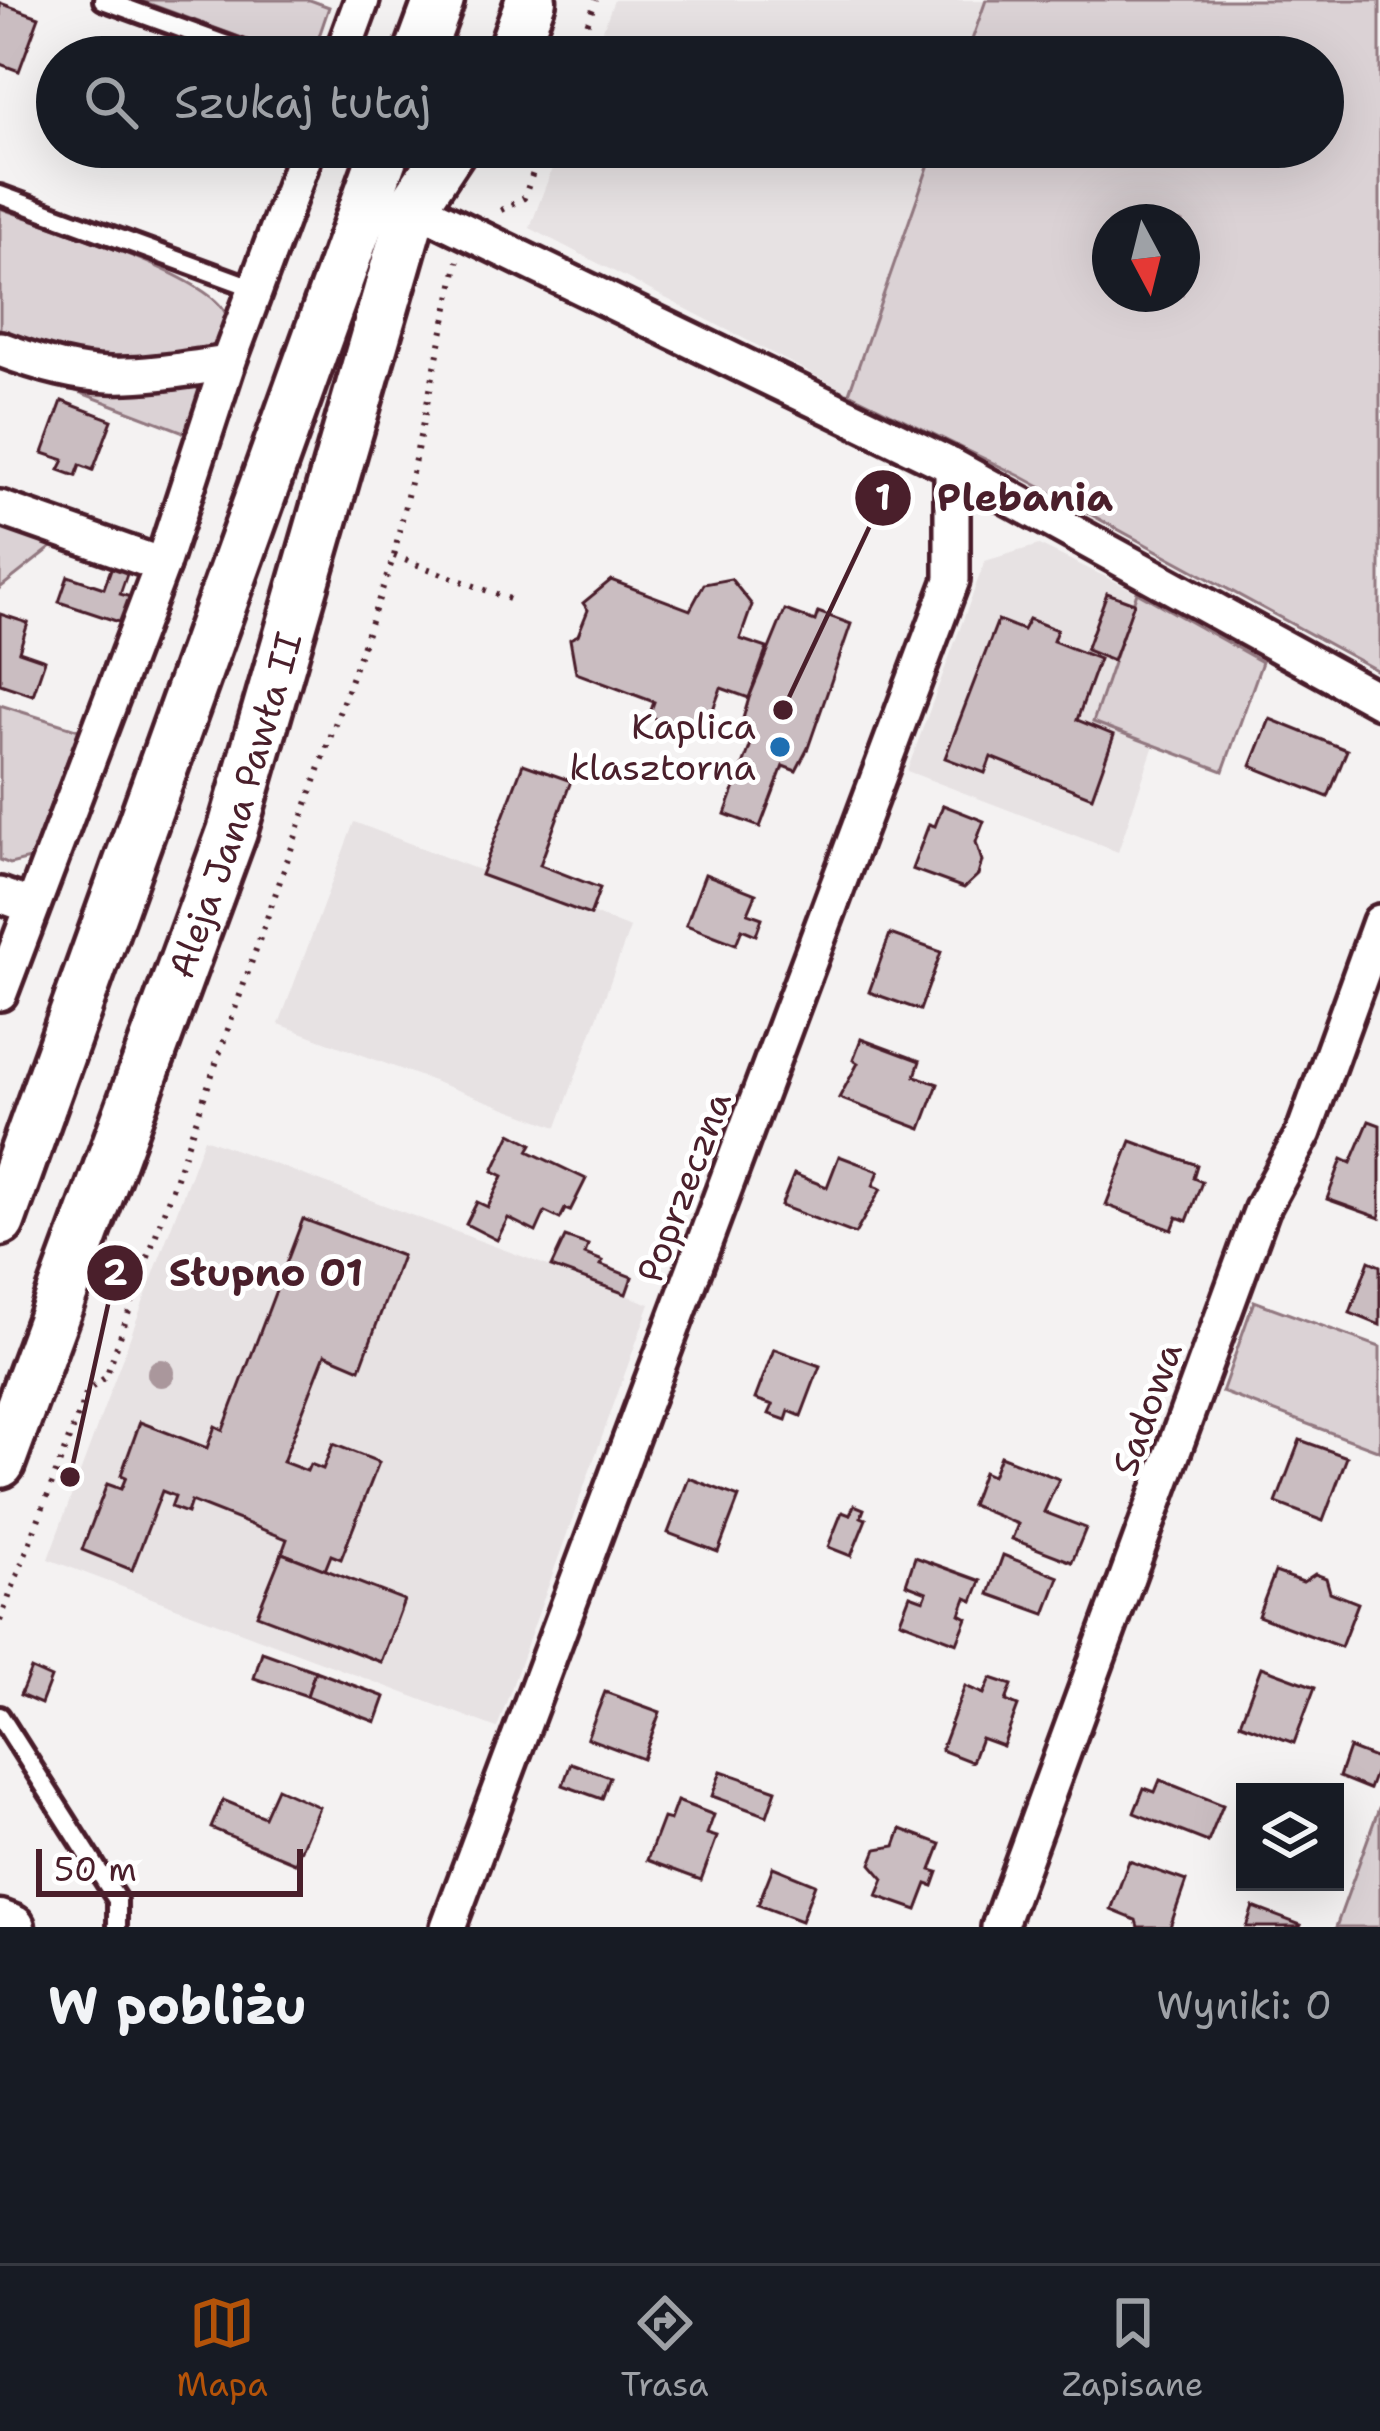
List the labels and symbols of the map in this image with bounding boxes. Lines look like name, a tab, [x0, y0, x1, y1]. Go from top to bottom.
north arrow	[1092, 204, 1200, 312]
callout: Plebania	[853, 460, 1137, 535]
text: Plebania	[937, 471, 1114, 523]
text: 1	[875, 473, 891, 522]
street label: Aleja Jana Pawła II	[156, 626, 313, 985]
place label: Kaplica klasztorna	[569, 702, 756, 792]
marker: Kaplica klasztorna	[767, 734, 793, 760]
street label: Poprzeczna	[625, 1085, 743, 1289]
callout: Słupno 01	[85, 1235, 387, 1310]
text: Słupno 01	[169, 1246, 363, 1298]
text: 2	[102, 1248, 128, 1297]
street label: Sadowa	[1100, 1336, 1194, 1482]
scale bar	[36, 1843, 303, 1896]

